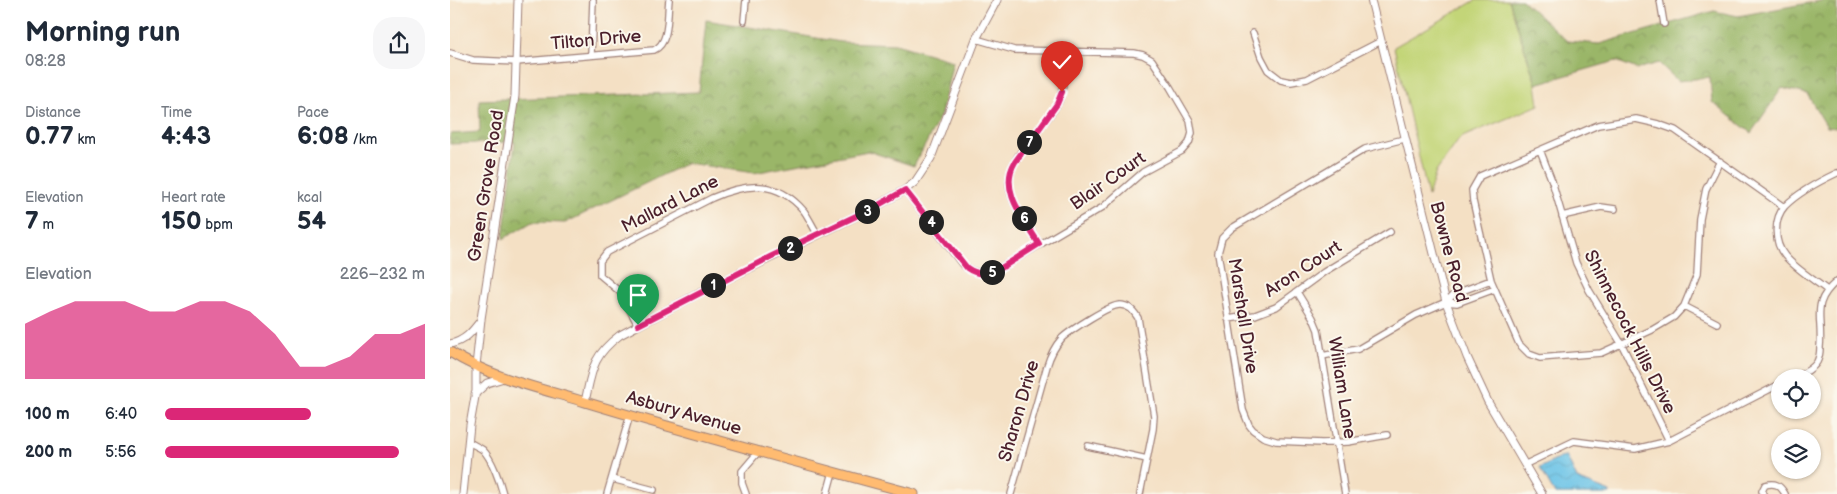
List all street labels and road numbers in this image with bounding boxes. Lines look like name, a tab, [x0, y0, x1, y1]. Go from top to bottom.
street label: Tilton Drive	[550, 26, 643, 54]
street label: Green Grove Road	[464, 109, 508, 263]
street label: Blair Court	[1066, 147, 1150, 215]
street label: Mallard Lane	[618, 170, 722, 237]
street label: Bowne Road	[1425, 199, 1473, 305]
street label: Aron Court	[1261, 236, 1346, 302]
street label: Shinnecock Hills Drive	[1580, 247, 1680, 418]
street label: Marshall Drive	[1224, 257, 1263, 375]
street label: William Lane	[1324, 336, 1360, 441]
street label: Sharon Drive	[994, 357, 1044, 464]
street label: Asbury Avenue	[624, 387, 744, 440]

